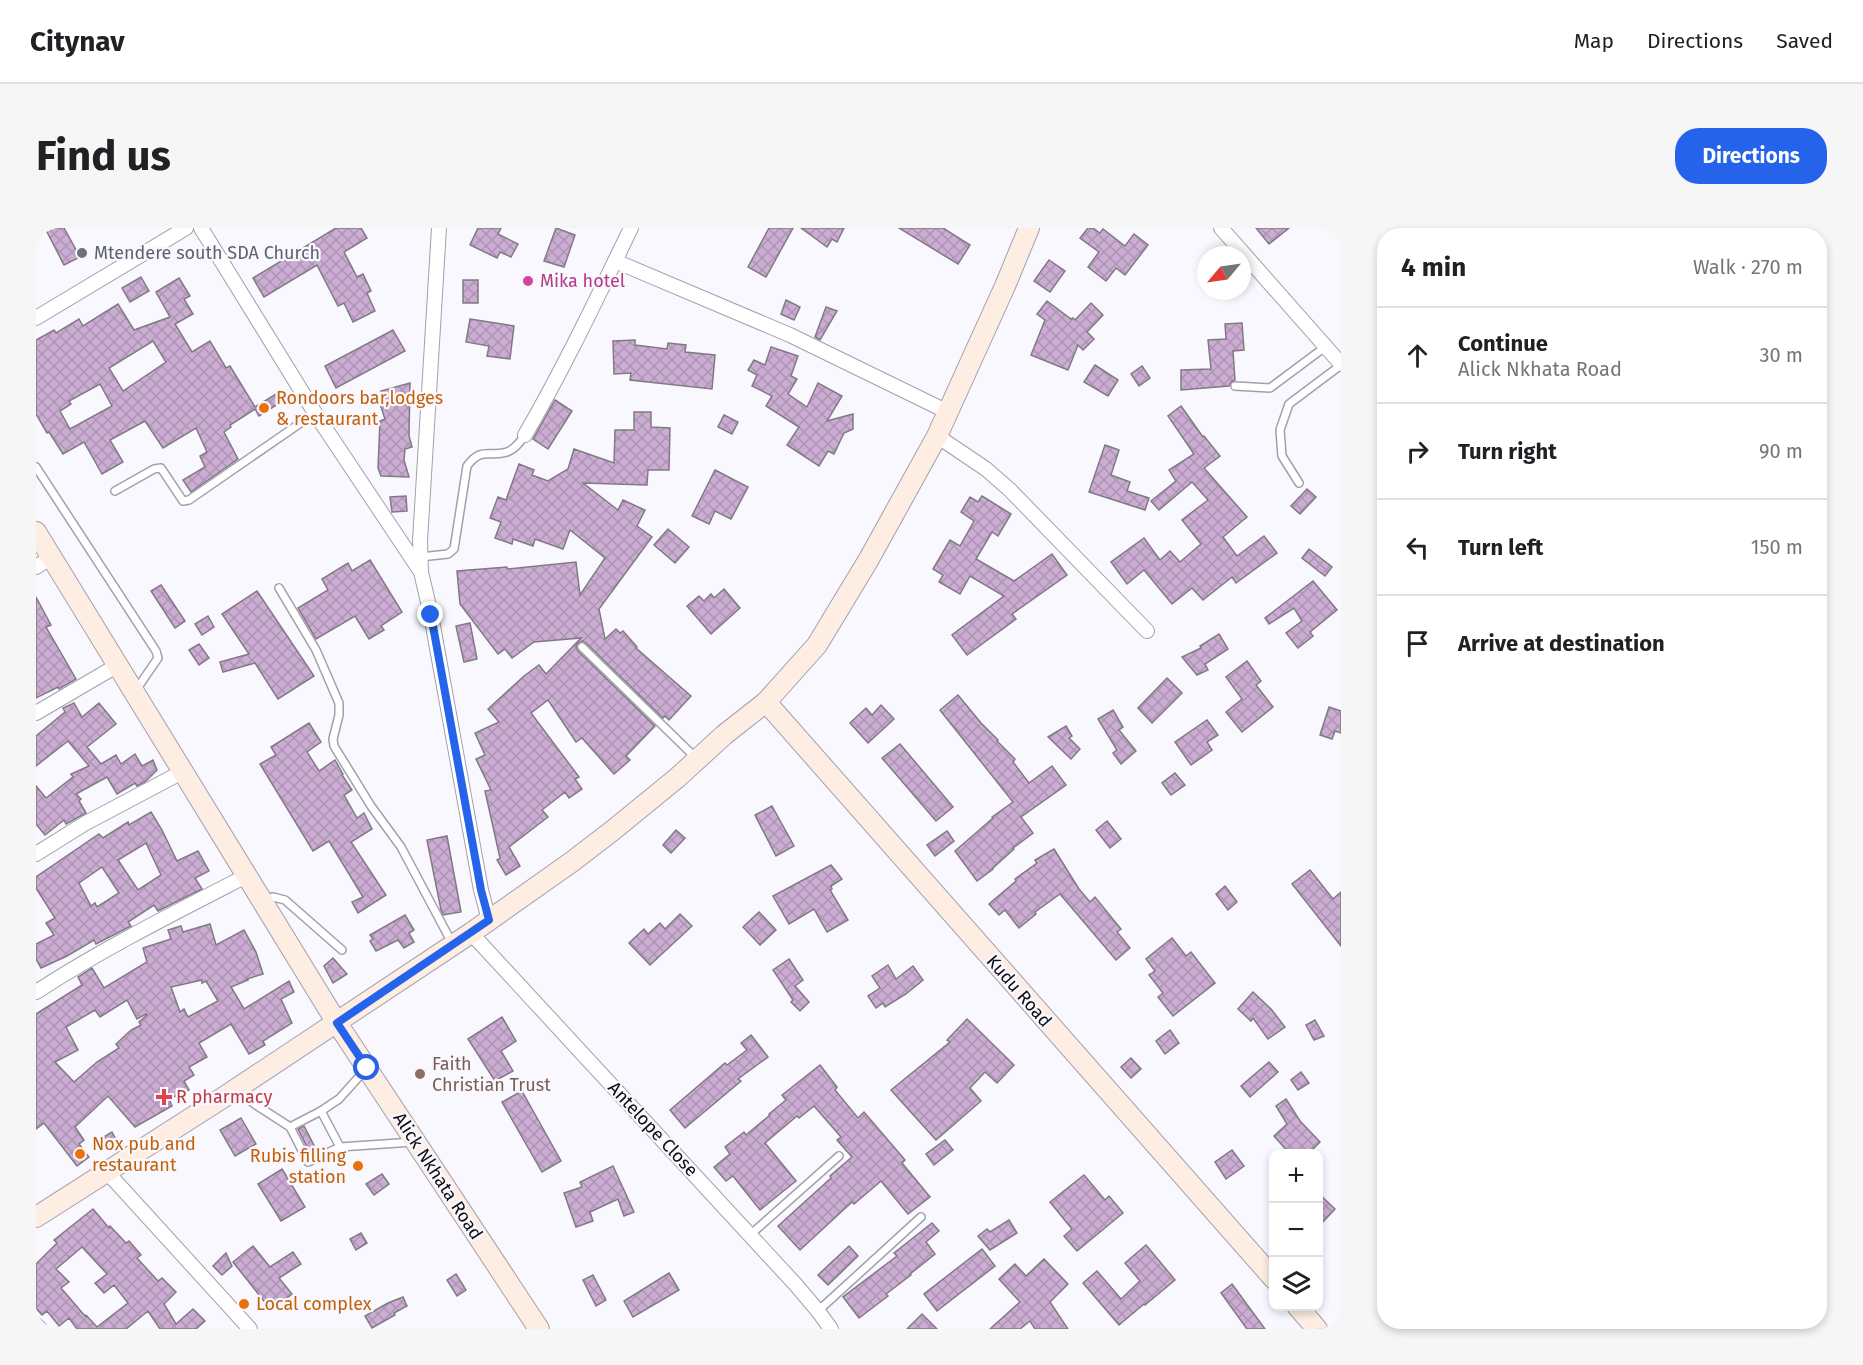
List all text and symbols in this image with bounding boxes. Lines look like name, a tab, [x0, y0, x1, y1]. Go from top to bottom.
text: Citynav	[30, 25, 125, 58]
text: Map	[1574, 28, 1614, 54]
text: Directions	[1647, 28, 1743, 54]
text: Saved	[1776, 28, 1833, 54]
button: Directions	[1675, 128, 1827, 184]
text: Find us	[36, 131, 171, 181]
place label: Mtendere south SDA Church	[94, 242, 320, 264]
marker: Mtendere south SDA Church	[75, 246, 89, 260]
north arrow	[1197, 246, 1251, 300]
text: 4 min	[1401, 252, 1466, 283]
text: Walk · 270 m	[1693, 255, 1803, 279]
place label: Mika hotel	[540, 270, 625, 292]
marker: Mika hotel	[521, 274, 535, 288]
text: Continue	[1458, 330, 1548, 357]
icon: ahead	[1401, 339, 1434, 372]
text: 30 m	[1759, 343, 1803, 367]
text: Alick Nkhata Road	[1458, 357, 1622, 381]
place label: Rondoors bar,lodges & restaurant	[276, 387, 443, 430]
marker: Rondoors bar,lodges & restaurant	[257, 401, 271, 415]
icon: right	[1401, 435, 1434, 468]
text: Turn right	[1458, 438, 1557, 465]
text: 90 m	[1759, 439, 1803, 463]
icon: left	[1401, 531, 1434, 564]
text: Turn left	[1458, 534, 1543, 561]
text: 150 m	[1751, 535, 1803, 559]
route end	[417, 601, 443, 627]
icon: arrive	[1401, 627, 1434, 660]
text: Arrive at destination	[1458, 630, 1665, 657]
street label: Kudu Road	[982, 950, 1056, 1032]
place label: Faith Christian Trust	[432, 1053, 551, 1096]
route start	[353, 1054, 379, 1080]
marker: Faith Christian Trust	[413, 1067, 427, 1081]
street label: Antelope Close	[603, 1077, 703, 1181]
place label: R pharmacy	[176, 1086, 272, 1108]
marker: R pharmacy	[157, 1090, 171, 1104]
street label: Alick Nkhata Road	[389, 1108, 487, 1244]
place label: Nox pub and restaurant	[92, 1133, 196, 1176]
place label: Rubis filling station	[250, 1145, 347, 1188]
marker: Nox pub and restaurant	[73, 1147, 87, 1161]
map controls	[1269, 1149, 1323, 1311]
button: +	[1269, 1149, 1323, 1203]
marker: Rubis filling station	[351, 1159, 365, 1173]
button: −	[1269, 1203, 1323, 1257]
button: layers	[1269, 1257, 1323, 1311]
place label: Local complex	[256, 1293, 372, 1315]
marker: Local complex	[237, 1297, 251, 1311]

